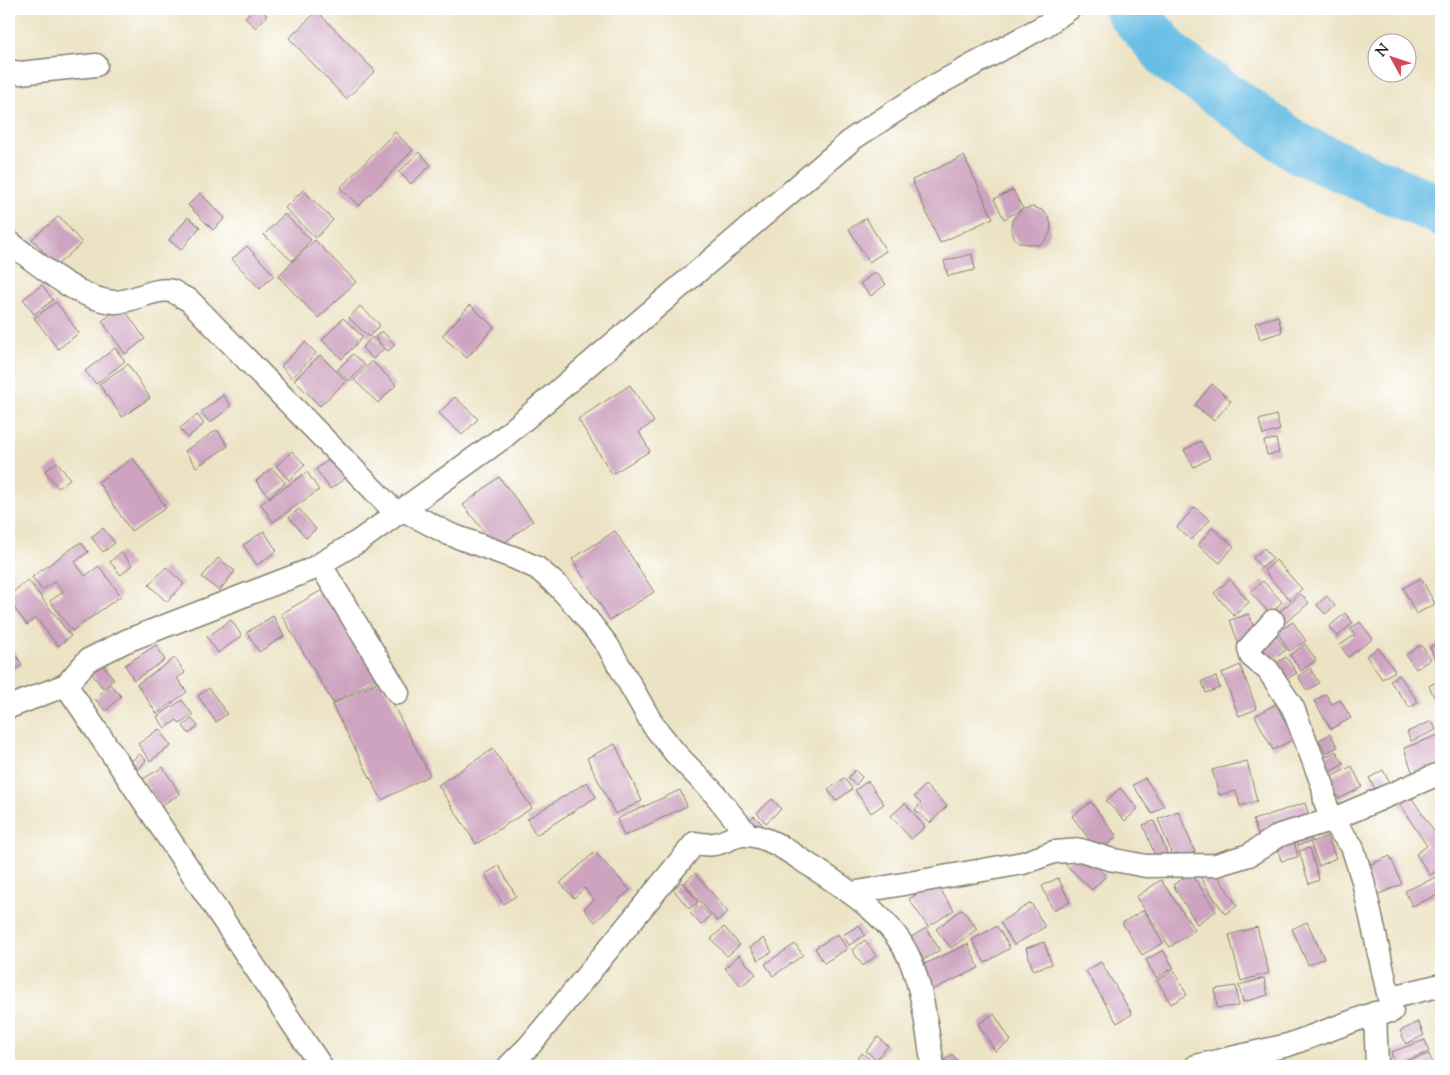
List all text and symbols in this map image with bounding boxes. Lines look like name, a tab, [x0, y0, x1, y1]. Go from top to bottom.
north arrow	[1368, 32, 1418, 82]
text: N	[1372, 40, 1395, 62]

